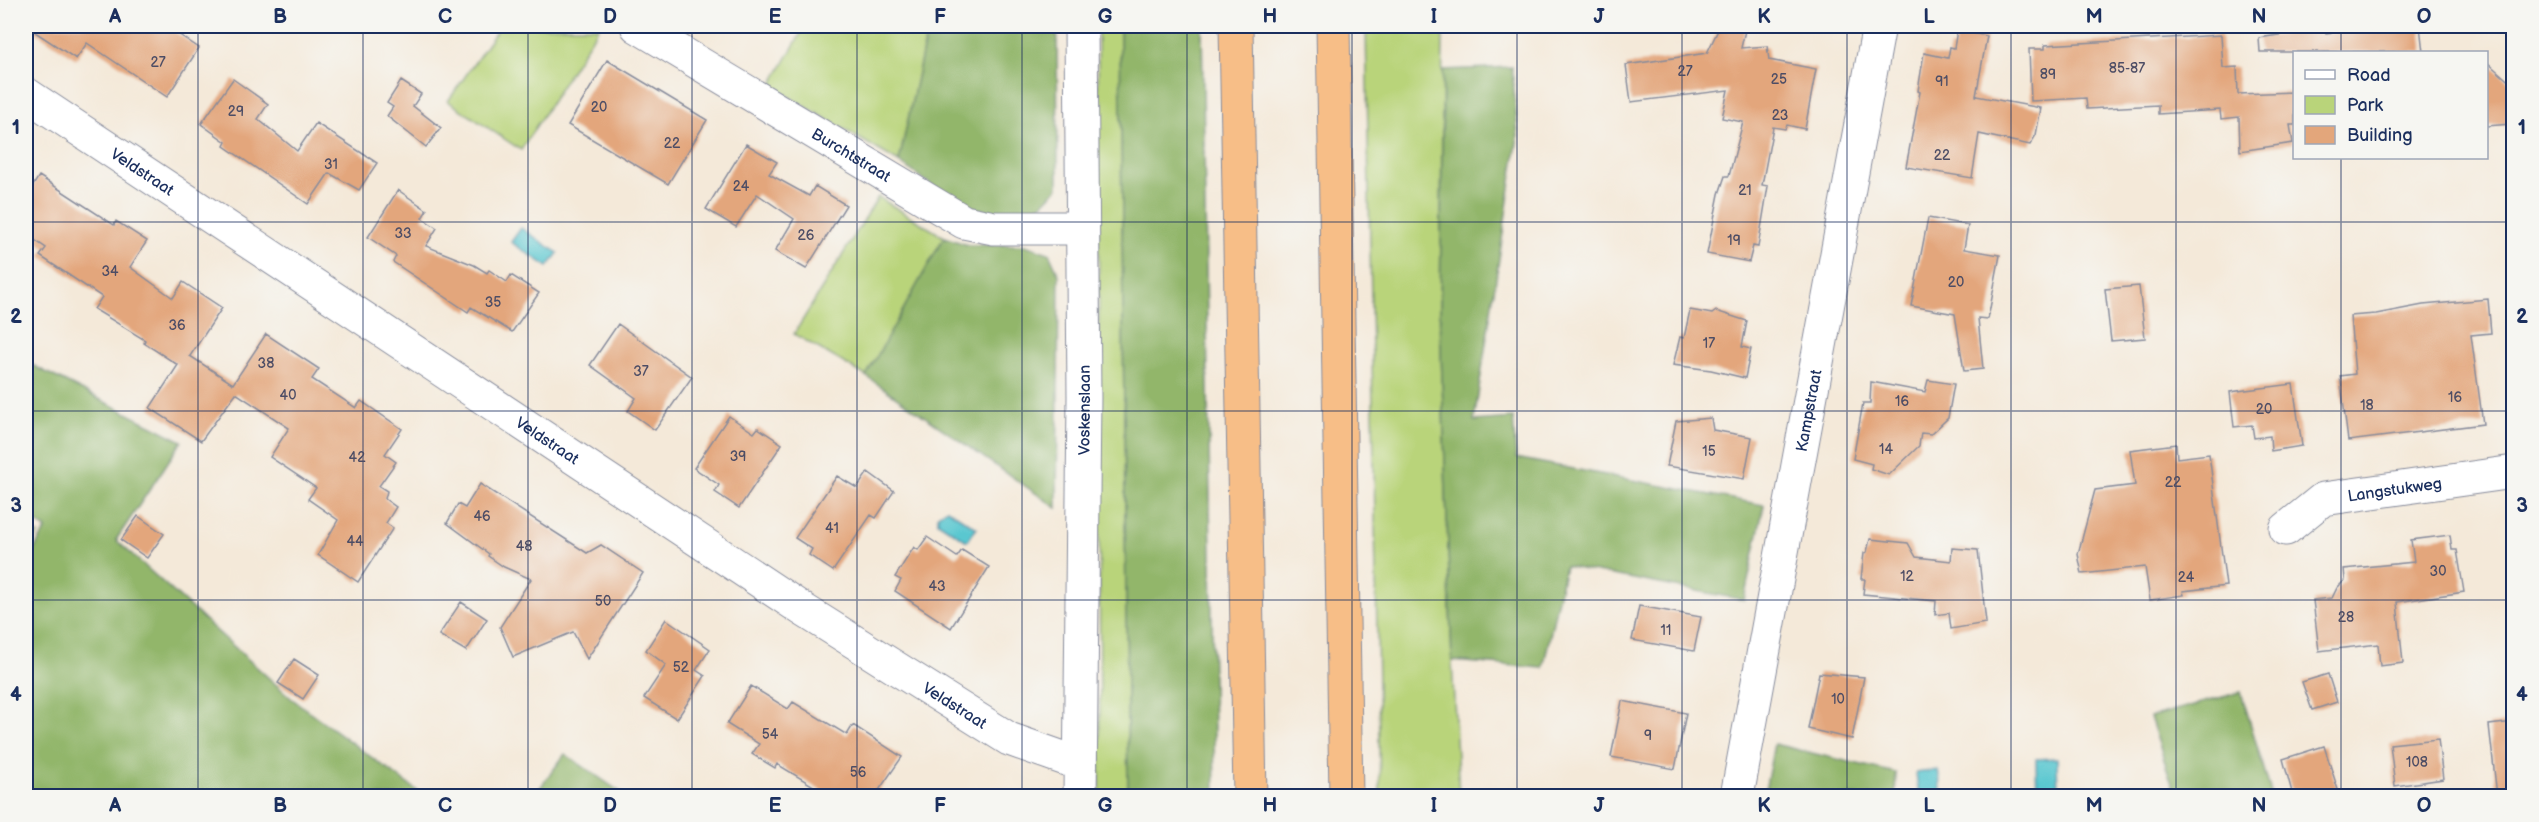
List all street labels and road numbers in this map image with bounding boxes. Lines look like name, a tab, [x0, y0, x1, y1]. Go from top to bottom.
street label: Burchtstraat	[808, 125, 894, 187]
street label: Veldstraat	[107, 145, 177, 201]
street label: Voskenslaan	[1075, 365, 1095, 455]
street label: Kampstraat	[1793, 368, 1826, 453]
street label: Veldstraat	[511, 414, 582, 469]
street label: Langstukweg	[2347, 474, 2443, 506]
street label: Veldstraat	[919, 679, 990, 734]

